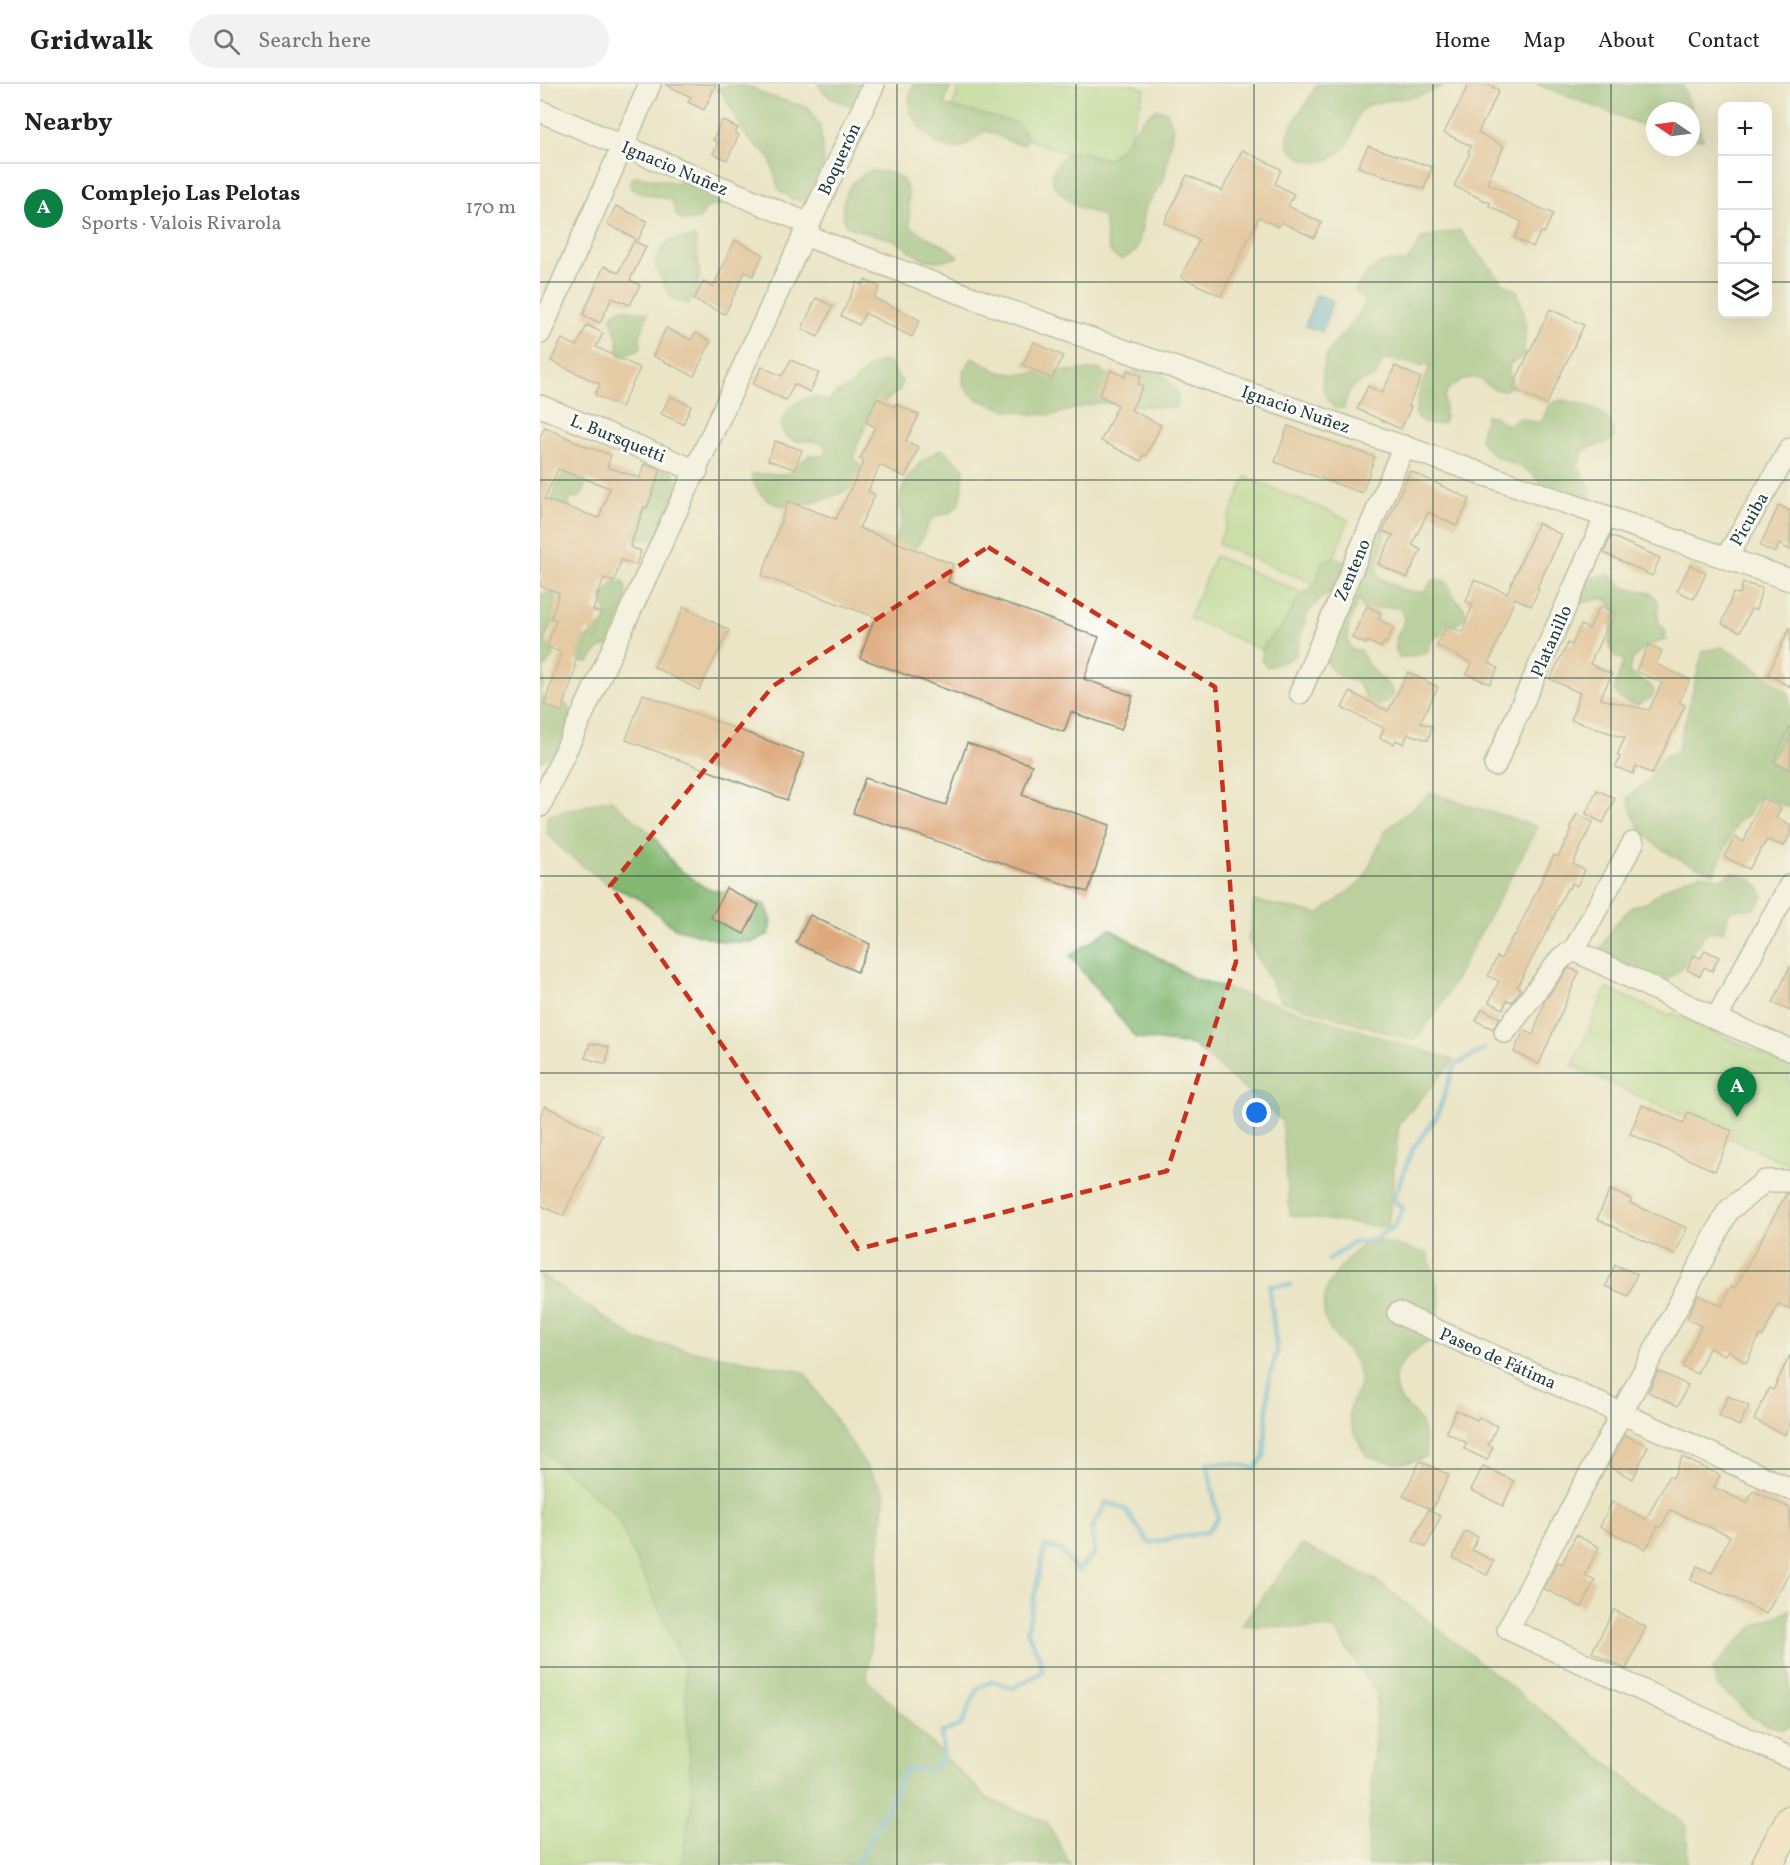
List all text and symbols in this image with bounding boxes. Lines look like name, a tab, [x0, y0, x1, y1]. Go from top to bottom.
search box	[189, 14, 609, 68]
text: Gridwalk	[30, 22, 153, 61]
icon: search	[210, 25, 243, 58]
text: Search here	[258, 26, 371, 57]
text: Home	[1435, 27, 1490, 56]
text: Map	[1523, 27, 1565, 56]
text: About	[1598, 27, 1655, 56]
text: Contact	[1688, 27, 1760, 56]
north arrow	[1646, 102, 1700, 156]
map controls	[1718, 102, 1772, 318]
button: +	[1718, 102, 1772, 156]
text: Nearby	[24, 105, 113, 141]
street label: Boquerón	[813, 119, 868, 200]
street label: Ignacio Nuñez	[617, 136, 732, 203]
button: −	[1718, 156, 1772, 210]
text: Complejo Las Pelotas	[81, 179, 300, 210]
text: A	[36, 194, 51, 222]
text: 170 m	[466, 194, 516, 222]
text: Sports · Valois Rivarola	[81, 210, 281, 238]
button: locate	[1718, 210, 1772, 264]
button: layers	[1718, 264, 1772, 318]
street label: Ignacio Nuñez	[1238, 380, 1353, 441]
street label: L. Bursquetti	[566, 409, 669, 470]
street label: Picuiba	[1725, 488, 1776, 551]
street label: Zenteno	[1329, 535, 1378, 606]
street label: Platanillo	[1525, 602, 1579, 682]
pin: A	[1718, 1068, 1756, 1117]
your location	[1242, 1098, 1271, 1127]
street label: Paseo de Fátima	[1435, 1322, 1560, 1396]

